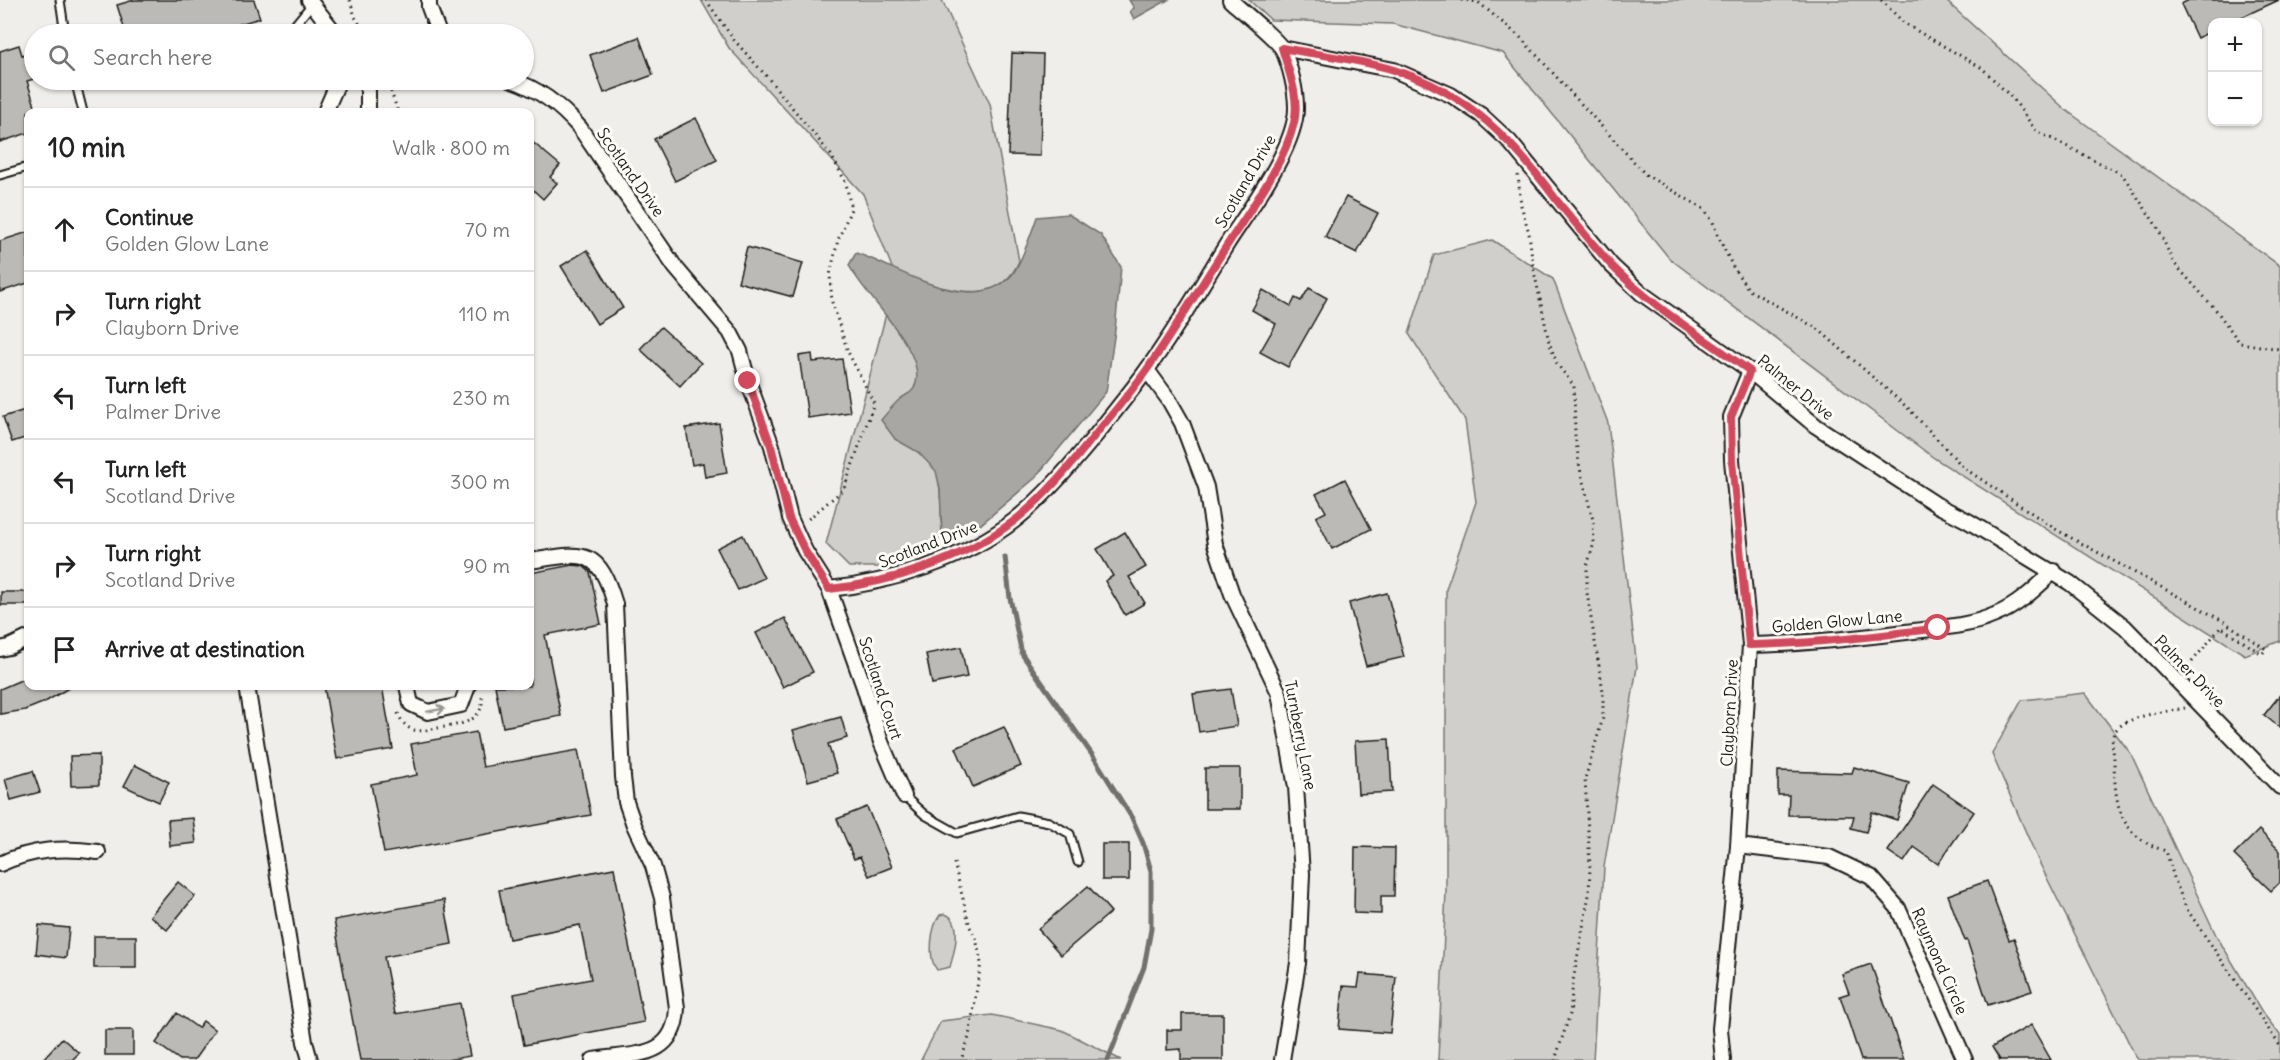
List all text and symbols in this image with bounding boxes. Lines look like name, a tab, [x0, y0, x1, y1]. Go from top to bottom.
map controls	[2208, 18, 2262, 126]
button: +	[2208, 18, 2262, 72]
search box	[24, 24, 534, 90]
icon: search	[45, 41, 78, 74]
text: Search here	[93, 43, 212, 71]
button: −	[2208, 72, 2262, 126]
street label: Scotland Drive	[593, 124, 669, 220]
text: 10 min	[48, 131, 125, 164]
street label: Scotland Drive	[1210, 131, 1280, 231]
text: Walk · 800 m	[392, 135, 510, 160]
text: Continue	[105, 203, 194, 231]
icon: ahead	[48, 213, 81, 246]
text: 70 m	[465, 217, 510, 242]
text: Golden Glow Lane	[105, 231, 269, 256]
text: Turn right	[105, 287, 201, 315]
icon: right	[48, 297, 81, 330]
text: 110 m	[459, 301, 510, 326]
text: Clayborn Drive	[105, 315, 239, 340]
street label: Palmer Drive	[1754, 350, 1838, 424]
route end	[734, 367, 760, 393]
text: Turn left	[105, 371, 186, 399]
icon: left	[48, 381, 81, 414]
text: 230 m	[452, 385, 510, 410]
text: Palmer Drive	[105, 399, 221, 424]
text: Turn left	[105, 455, 186, 483]
icon: left	[48, 465, 81, 498]
text: 300 m	[450, 469, 510, 494]
text: Scotland Drive	[105, 483, 235, 508]
street label: Scotland Drive	[876, 516, 980, 572]
text: Turn right	[105, 539, 201, 567]
icon: right	[48, 549, 81, 582]
text: 90 m	[463, 553, 510, 578]
text: Scotland Drive	[105, 567, 235, 592]
street label: Golden Glow Lane	[1771, 605, 1903, 637]
route start	[1924, 614, 1950, 640]
street label: Palmer Drive	[2151, 631, 2229, 711]
icon: arrive	[48, 633, 81, 666]
street label: Scotland Court	[855, 634, 907, 743]
text: Arrive at destination	[105, 635, 305, 663]
street label: Clayborn Drive	[1716, 659, 1742, 767]
street label: Turnberry Lane	[1281, 678, 1321, 792]
one-way arrow	[426, 704, 445, 715]
street label: Raymond Circle	[1908, 905, 1972, 1017]

